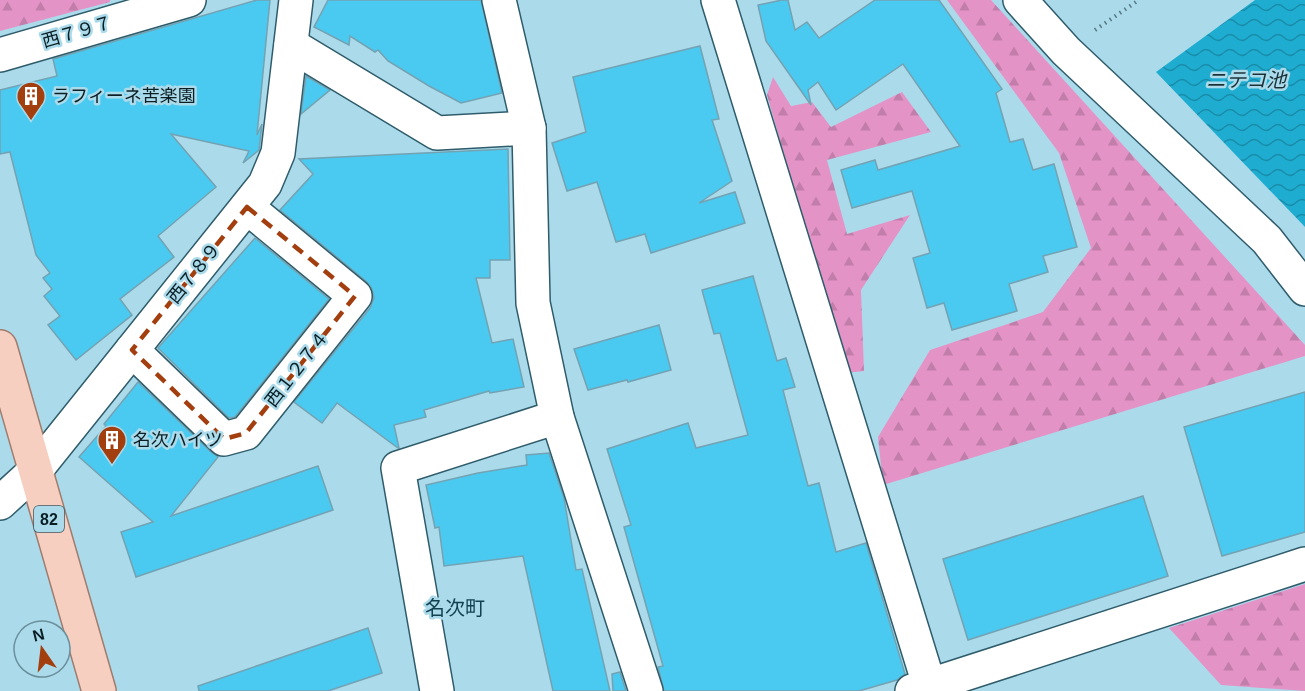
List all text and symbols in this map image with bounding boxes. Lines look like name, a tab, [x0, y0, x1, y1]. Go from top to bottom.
street label: 西７９７	[40, 12, 114, 52]
water label: ニテコ池	[1206, 69, 1288, 91]
building icon: ラフィーネ苦楽園	[15, 80, 47, 122]
place label: ラフィーネ苦楽園	[52, 86, 196, 106]
street label: 西７８９	[164, 239, 224, 307]
street label: 西１２７４	[261, 327, 333, 411]
building icon: 名次ハイツ	[96, 424, 128, 466]
place label: 名次ハイツ	[133, 430, 223, 450]
road number: 82	[34, 506, 64, 532]
district label: 名次町	[425, 597, 485, 619]
north arrow	[12, 619, 72, 679]
text: N	[31, 625, 46, 645]

